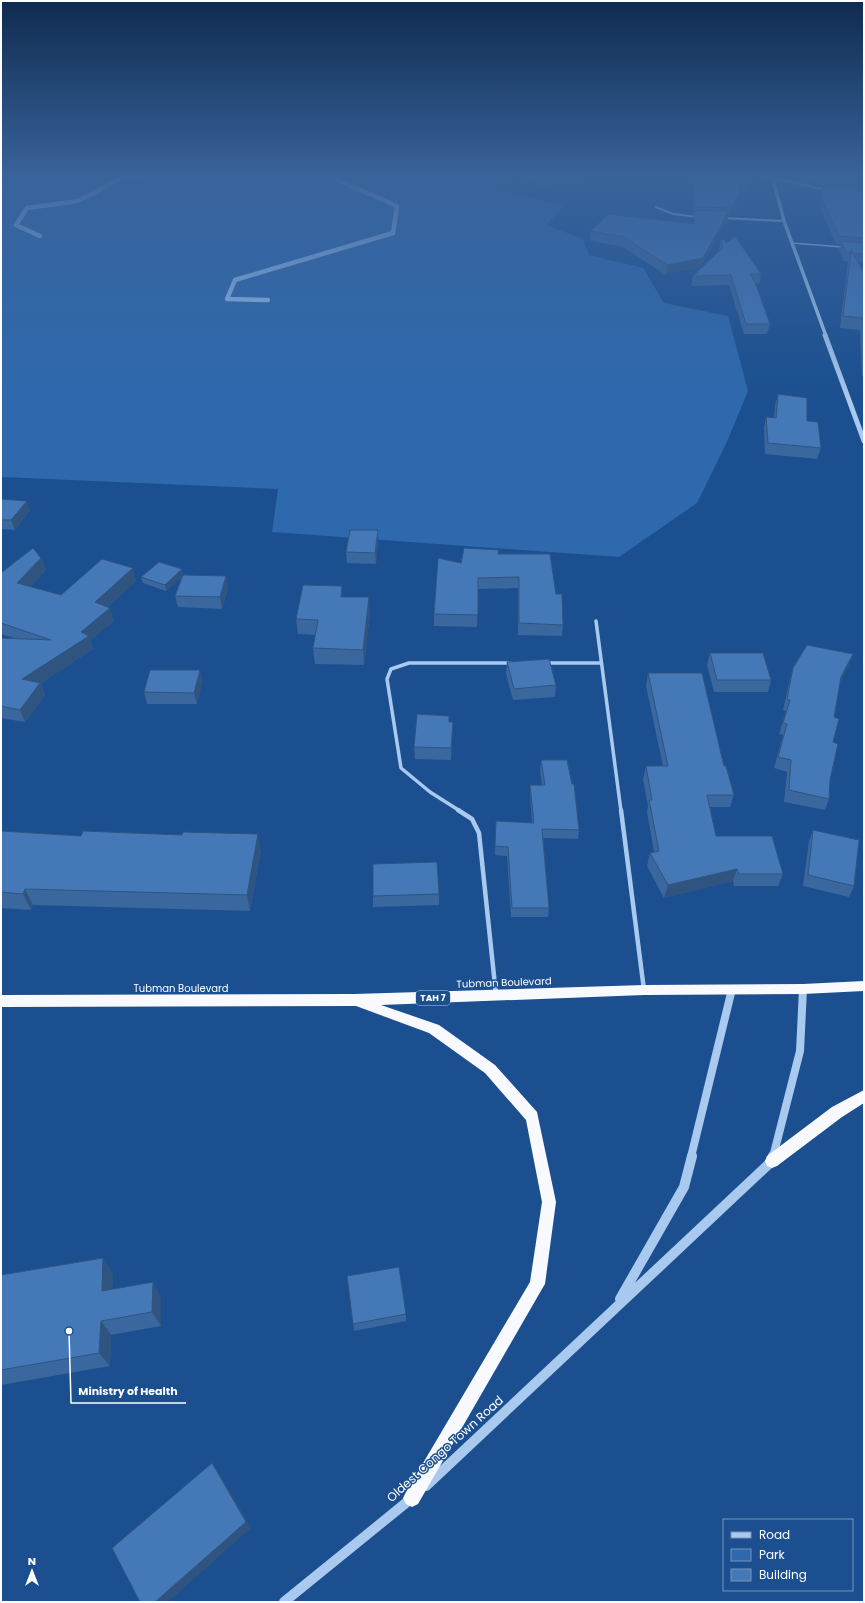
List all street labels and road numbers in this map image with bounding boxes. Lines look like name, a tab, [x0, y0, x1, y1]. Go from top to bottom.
street label: Tubman Boulevard	[456, 973, 552, 992]
street label: Tubman Boulevard	[133, 981, 229, 996]
road number: TAH 7	[416, 991, 450, 1005]
street label: Oldest Congo Town Road	[383, 1392, 507, 1506]

